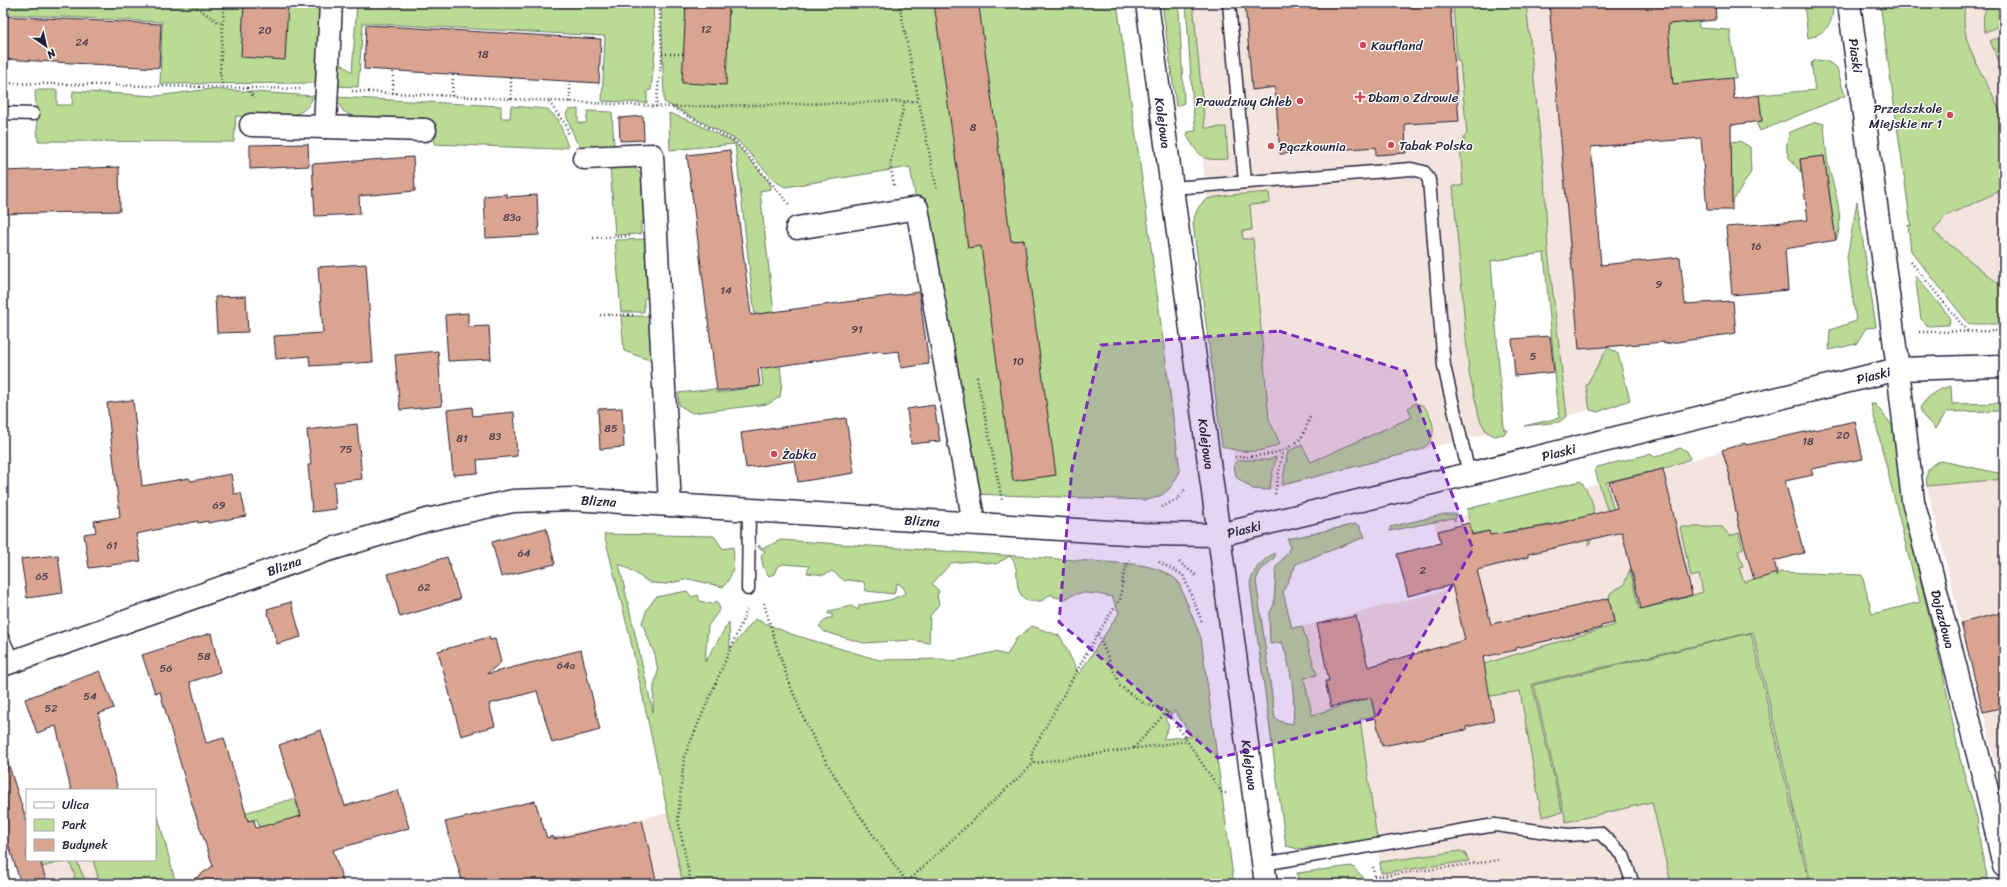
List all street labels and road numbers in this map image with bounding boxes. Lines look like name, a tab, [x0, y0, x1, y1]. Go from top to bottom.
street label: Piaski	[1842, 37, 1869, 75]
street label: Kolejowa	[1148, 96, 1178, 150]
street label: Piaski	[1854, 360, 1893, 391]
street label: Kolejowa	[1191, 417, 1221, 471]
street label: Piaski	[1539, 437, 1579, 468]
street label: Blizna	[580, 489, 617, 514]
street label: Blizna	[904, 508, 941, 534]
street label: Piaski	[1225, 514, 1264, 545]
street label: Blizna	[264, 549, 305, 583]
street label: Dojazdowa	[1924, 587, 1961, 652]
street label: Kolejowa	[1235, 738, 1264, 792]

